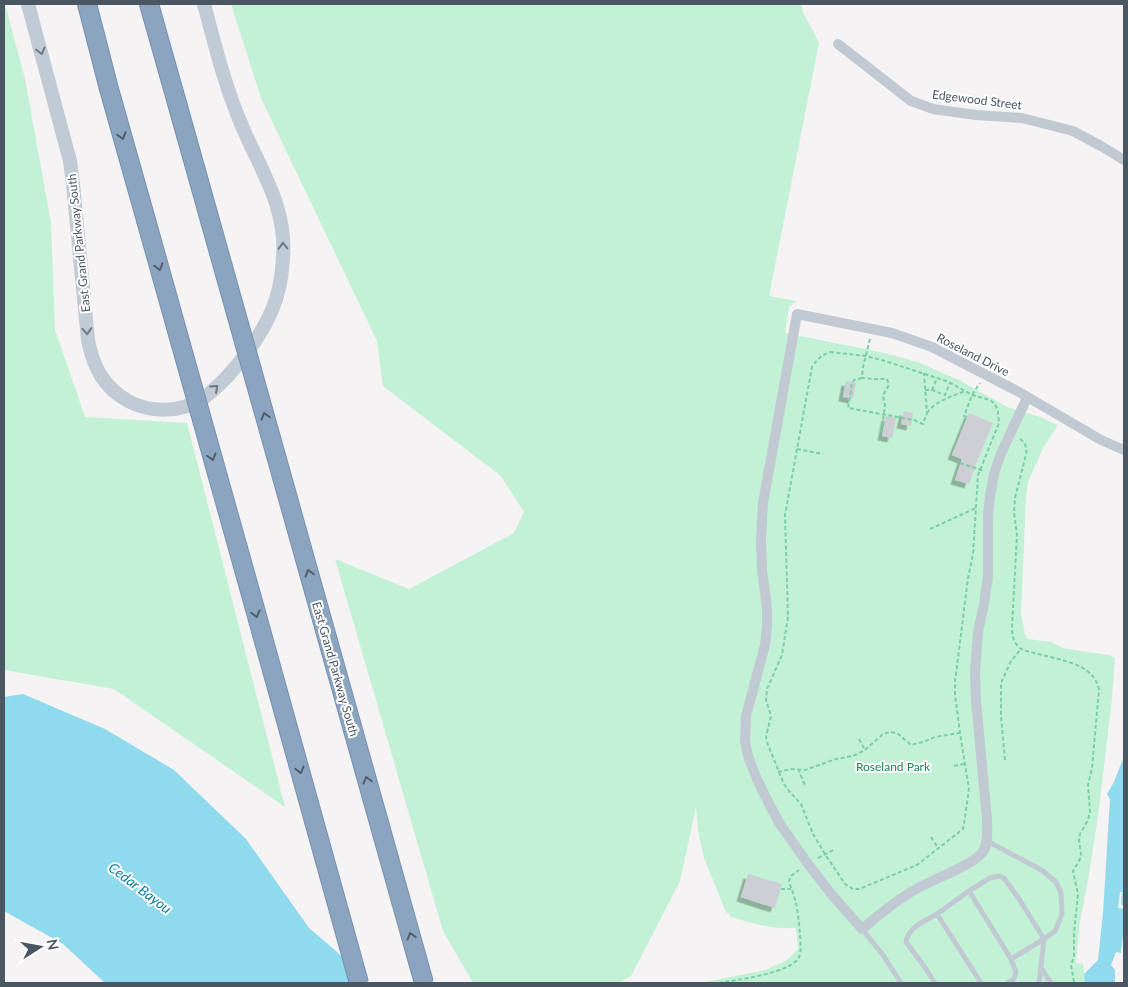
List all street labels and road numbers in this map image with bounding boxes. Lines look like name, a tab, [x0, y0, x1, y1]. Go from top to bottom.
street label: Edgewood Street	[931, 87, 1023, 113]
street label: East Grand Parkway South	[64, 173, 93, 313]
street label: Roseland Drive	[934, 330, 1012, 379]
street label: East Grand Parkway South	[309, 600, 362, 738]

